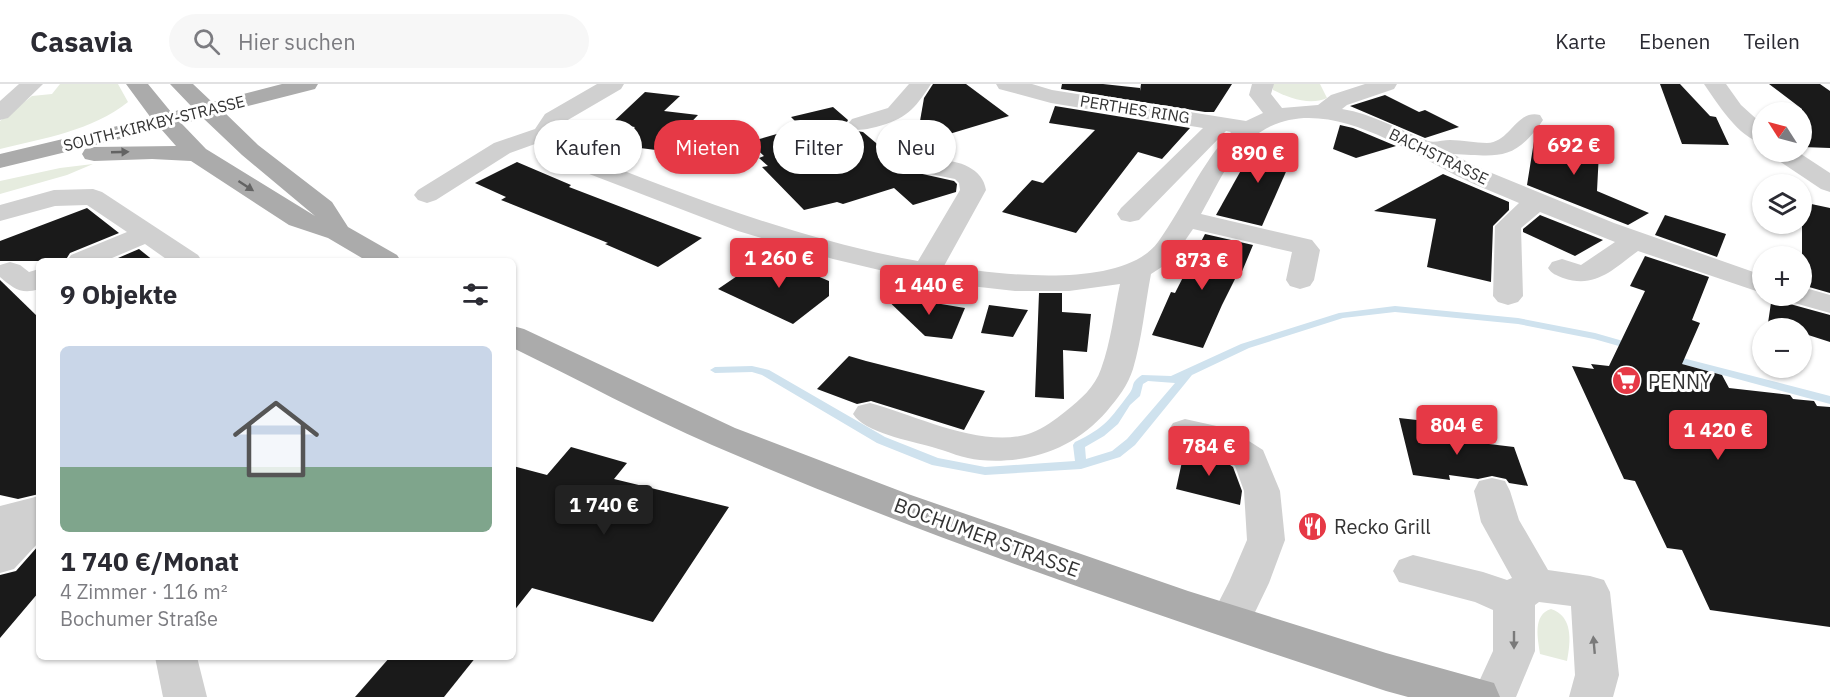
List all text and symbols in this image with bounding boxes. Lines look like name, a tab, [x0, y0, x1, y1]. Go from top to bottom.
search box	[169, 14, 589, 68]
text: Casavia	[30, 23, 133, 60]
icon: search	[190, 25, 223, 58]
text: Hier suchen	[238, 27, 356, 56]
text: Karte	[1555, 27, 1606, 55]
text: Ebenen	[1639, 27, 1710, 55]
text: Teilen	[1743, 27, 1800, 55]
street label: PERTHES RING	[1079, 90, 1191, 128]
street label: SOUTH-KIRKBY-STRASSE	[61, 91, 247, 155]
north arrow	[1752, 102, 1812, 162]
map controls	[1752, 102, 1812, 378]
chip: Kaufen	[534, 120, 642, 174]
chip: Mieten	[654, 120, 761, 174]
chip: Filter	[773, 120, 864, 174]
chip: Neu	[876, 120, 956, 174]
street label: BACHSTRASSE	[1386, 123, 1492, 189]
pin: 692 €	[1532, 125, 1616, 176]
text: 692 €	[1547, 131, 1601, 158]
pin: 890 €	[1216, 133, 1300, 184]
text: 890 €	[1231, 139, 1285, 166]
one-way arrow	[111, 147, 130, 156]
button: layers	[1752, 174, 1812, 234]
one-way arrow	[238, 180, 254, 191]
pin: 1 260 €	[724, 238, 834, 289]
pin: 873 €	[1160, 240, 1244, 291]
text: 1 260 €	[744, 244, 814, 271]
text: 873 €	[1175, 246, 1229, 273]
button: +	[1752, 246, 1812, 306]
pin: 1 440 €	[874, 265, 984, 316]
text: 1 440 €	[894, 271, 964, 298]
text: 9 Objekte	[60, 277, 177, 311]
icon: filters	[459, 278, 492, 311]
button: −	[1752, 318, 1812, 378]
supermarket icon: PENNY	[1611, 365, 1643, 397]
place label: PENNY	[1648, 368, 1712, 395]
icon: home	[222, 385, 330, 493]
pin: 804 €	[1415, 405, 1499, 456]
pin: 1 420 €	[1663, 410, 1773, 461]
text: 804 €	[1430, 411, 1484, 438]
text: 1 420 €	[1683, 416, 1753, 443]
pin: 784 €	[1167, 426, 1251, 477]
text: 784 €	[1182, 432, 1236, 459]
pin: 1 740 €	[549, 485, 659, 536]
text: 1 740 €	[569, 491, 639, 518]
street label: BOCHUMER STRASSE	[890, 491, 1084, 583]
restaurant icon: Recko Grill	[1297, 510, 1329, 542]
place label: Recko Grill	[1334, 513, 1431, 540]
text: 1 740 €/Monat	[60, 544, 239, 578]
text: 4 Zimmer · 116 m²	[60, 578, 228, 605]
text: Bochumer Straße	[60, 605, 218, 632]
one-way arrow	[1509, 630, 1519, 649]
one-way arrow	[1590, 635, 1599, 654]

